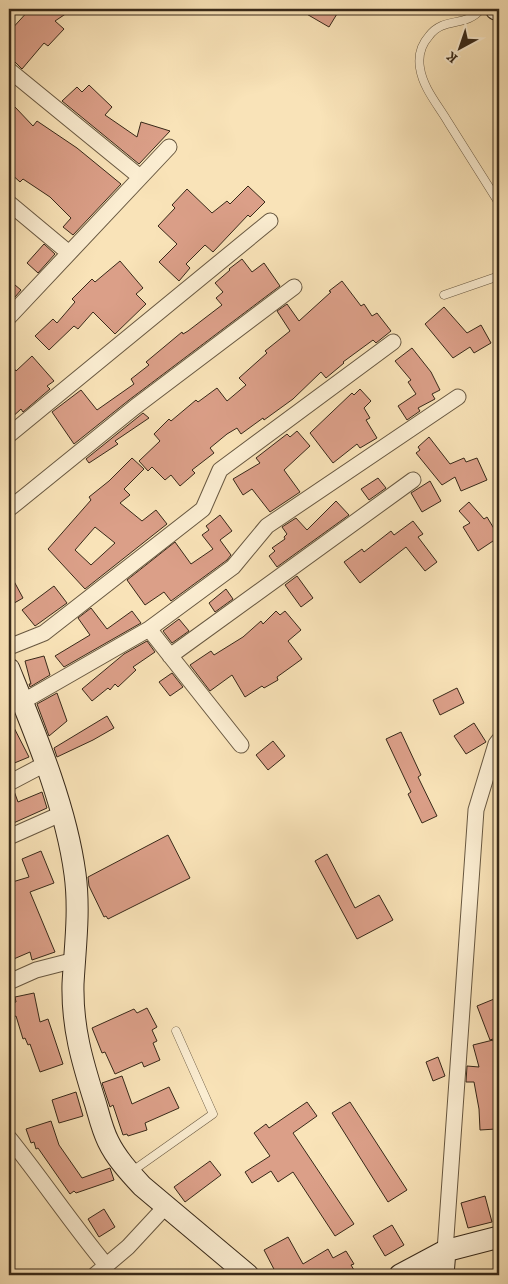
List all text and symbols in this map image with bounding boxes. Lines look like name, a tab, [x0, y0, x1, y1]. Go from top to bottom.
north arrow	[436, 22, 486, 72]
text: K	[442, 47, 462, 68]

